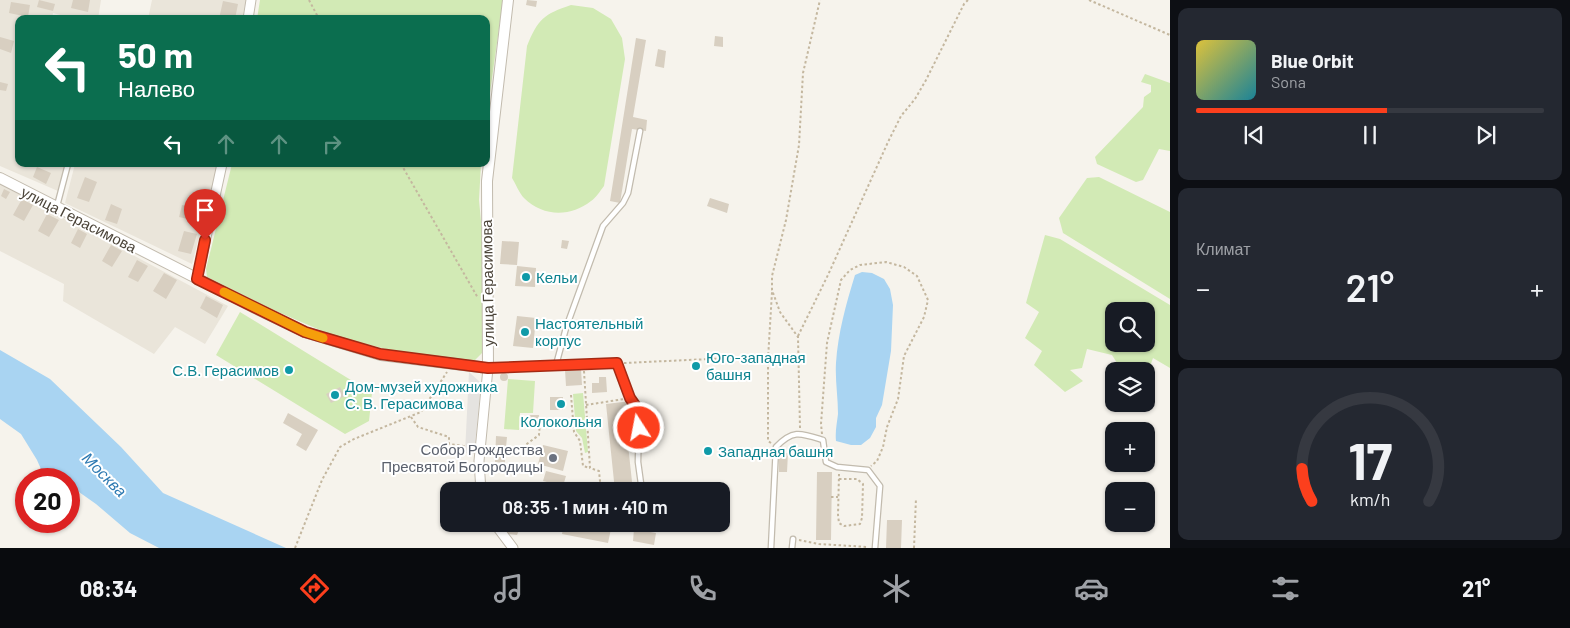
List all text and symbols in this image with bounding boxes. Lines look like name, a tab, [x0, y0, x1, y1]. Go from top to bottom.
text: 50 m	[118, 33, 193, 75]
icon: left	[35, 35, 100, 100]
text: Blue Orbit	[1271, 49, 1354, 72]
text: Sona	[1271, 72, 1306, 91]
text: Налево	[118, 75, 195, 101]
icon: previous	[1240, 121, 1268, 149]
icon: pause	[1356, 121, 1384, 149]
icon: next	[1472, 121, 1500, 149]
icon: left	[159, 130, 187, 158]
icon: ahead	[212, 130, 240, 158]
icon: ahead	[265, 130, 293, 158]
icon: right	[318, 130, 346, 158]
street label: улица Герасимова	[18, 182, 140, 256]
pin	[184, 189, 226, 240]
icon: arrive	[191, 196, 219, 224]
street label: улица Герасимова	[477, 219, 497, 347]
text: Климат	[1196, 239, 1250, 258]
text: 21°	[1346, 264, 1394, 310]
place label: Кельи	[536, 268, 578, 286]
marker: Кельи	[520, 271, 532, 283]
text: −	[1196, 271, 1210, 305]
text: +	[1530, 271, 1544, 305]
map controls	[1105, 302, 1155, 532]
button: search	[1105, 302, 1155, 352]
place label: Настоятельный корпус	[535, 314, 643, 349]
marker: Настоятельный корпус	[519, 326, 531, 338]
place label: Юго-западная башня	[706, 348, 806, 383]
marker: Юго-западная башня	[690, 360, 702, 372]
place label: С.В. Герасимов	[172, 361, 279, 379]
button: layers	[1105, 362, 1155, 412]
marker: С.В. Герасимов	[283, 364, 295, 376]
place label: Дом-музей художника С. В. Герасимова	[345, 377, 498, 412]
marker: Дом-музей художника С. В. Герасимова	[329, 389, 341, 401]
marker: Колокольня	[555, 398, 567, 410]
position arrow	[612, 401, 664, 453]
place label: Колокольня	[520, 412, 602, 430]
button: +	[1105, 422, 1155, 472]
text: 17	[1348, 428, 1392, 490]
place label: Собор Рождества Пресвятой Богородицы	[381, 440, 544, 475]
place label: Западная башня	[718, 442, 833, 460]
marker: Западная башня	[702, 445, 714, 457]
water label: Москва	[79, 448, 131, 500]
marker: Собор Рождества Пресвятой Богородицы	[547, 452, 559, 464]
speed limit sign: 20	[15, 468, 80, 533]
button: −	[1105, 482, 1155, 532]
text: km/h	[1350, 488, 1390, 510]
text: 08:35 · 1 мин · 410 m	[502, 495, 668, 518]
icon: directions	[297, 571, 332, 606]
icon: music	[491, 571, 526, 606]
icon: phone	[685, 571, 720, 606]
icon: climate	[879, 571, 914, 606]
icon: car	[1074, 571, 1109, 606]
icon: filters	[1268, 571, 1303, 606]
text: 08:34	[80, 575, 137, 601]
text: 21°	[1462, 575, 1490, 601]

